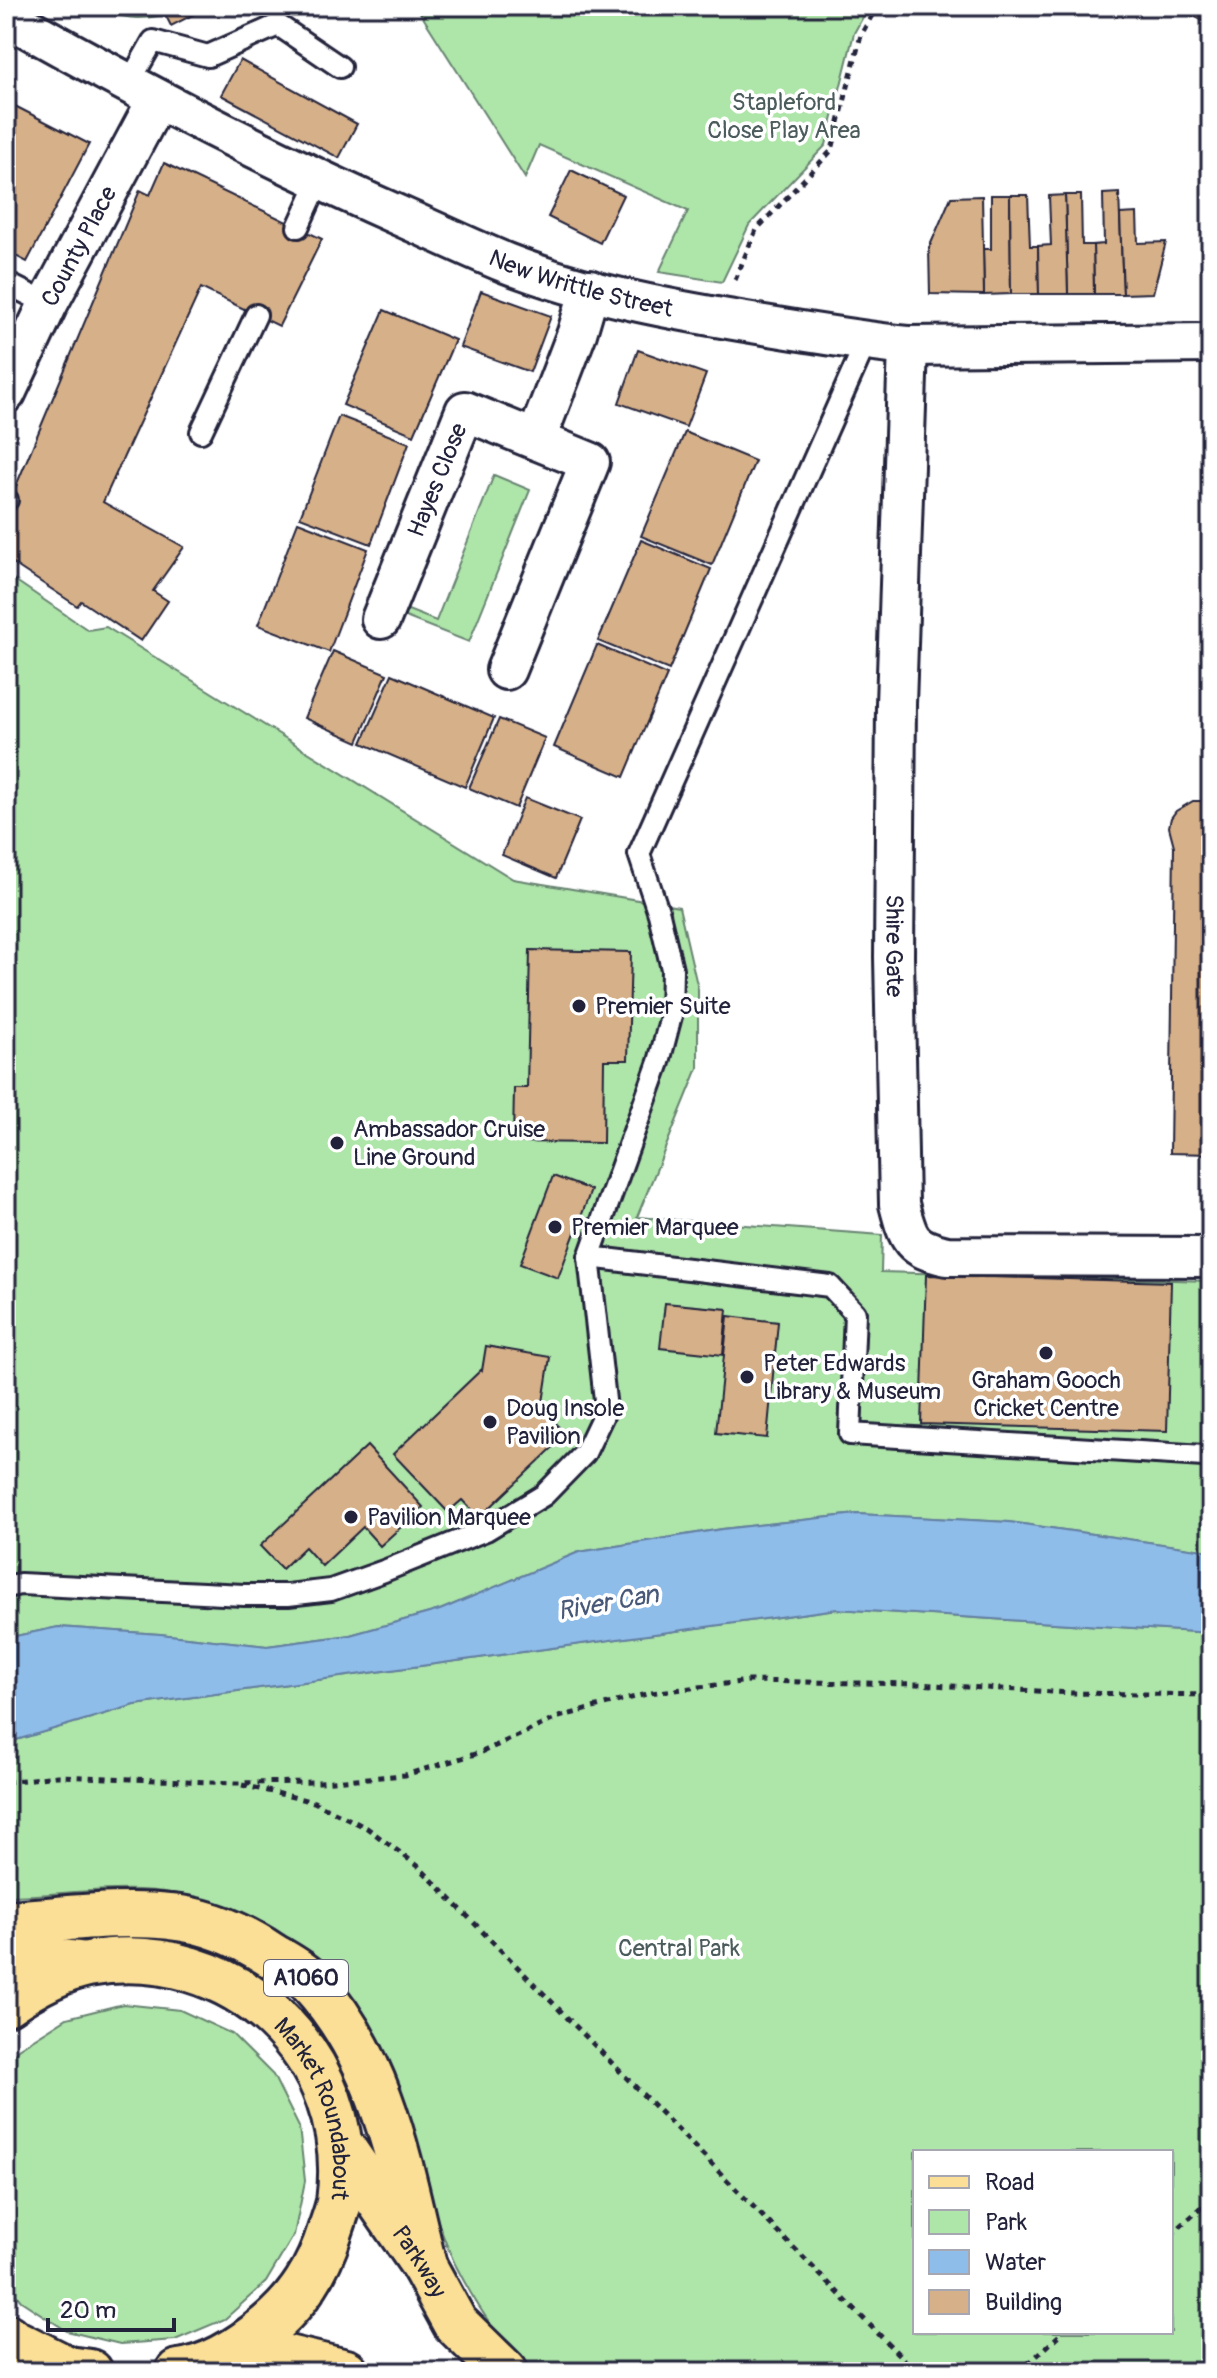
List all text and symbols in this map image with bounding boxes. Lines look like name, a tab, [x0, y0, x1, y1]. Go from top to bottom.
park label: Stapleford Close Play Area	[707, 88, 861, 145]
street label: County Place	[35, 181, 123, 311]
street label: New Writtle Street	[485, 243, 676, 323]
street label: Hayes Close	[401, 419, 473, 541]
street label: Shire Gate	[879, 894, 909, 998]
place label: Premier Suite	[595, 992, 731, 1021]
marker: Premier Suite	[570, 997, 588, 1015]
place label: Ambassador Cruise Line Ground	[353, 1115, 545, 1172]
marker: Ambassador Cruise Line Ground	[328, 1134, 346, 1152]
place label: Premier Marquee	[571, 1213, 739, 1242]
marker: Premier Marquee	[546, 1218, 564, 1236]
marker: Graham Gooch Cricket Centre	[1037, 1344, 1055, 1362]
place label: Peter Edwards Library & Museum	[763, 1349, 941, 1406]
place label: Graham Gooch Cricket Centre	[971, 1366, 1121, 1423]
marker: Peter Edwards Library & Museum	[738, 1368, 756, 1386]
place label: Doug Insole Pavilion	[506, 1394, 624, 1451]
marker: Doug Insole Pavilion	[481, 1413, 499, 1431]
place label: Pavilion Marquee	[367, 1503, 531, 1532]
marker: Pavilion Marquee	[342, 1508, 360, 1526]
water label: River Can	[555, 1578, 662, 1628]
park label: Central Park	[618, 1934, 740, 1963]
road number: A1060	[264, 1960, 348, 1996]
street label: Market Roundabout	[268, 2011, 356, 2202]
legend	[913, 2150, 1173, 2334]
text: Road	[985, 2168, 1035, 2197]
text: Park	[985, 2208, 1027, 2237]
street label: Parkway	[386, 2220, 453, 2303]
text: Water	[985, 2248, 1046, 2277]
scale bar	[48, 2282, 174, 2332]
text: Building	[985, 2288, 1062, 2317]
text: 20 m	[60, 2296, 116, 2325]

